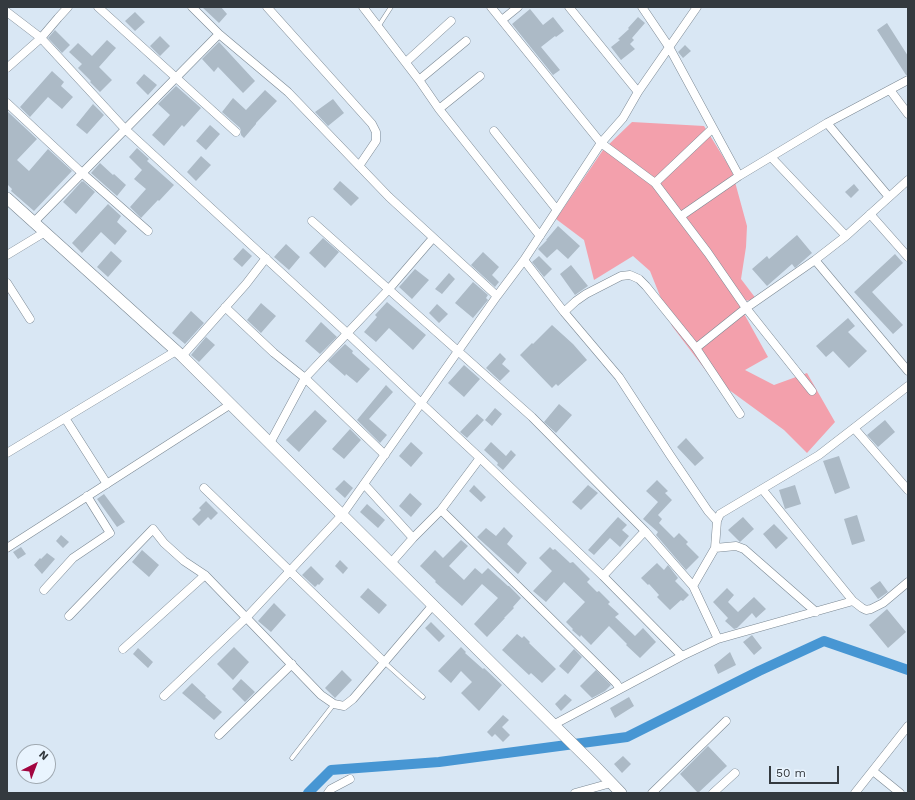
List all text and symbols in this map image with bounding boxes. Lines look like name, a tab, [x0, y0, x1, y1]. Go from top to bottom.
north arrow	[16, 744, 56, 784]
text: N	[36, 748, 51, 763]
scale bar	[771, 758, 841, 784]
text: 50 m	[776, 766, 806, 780]

